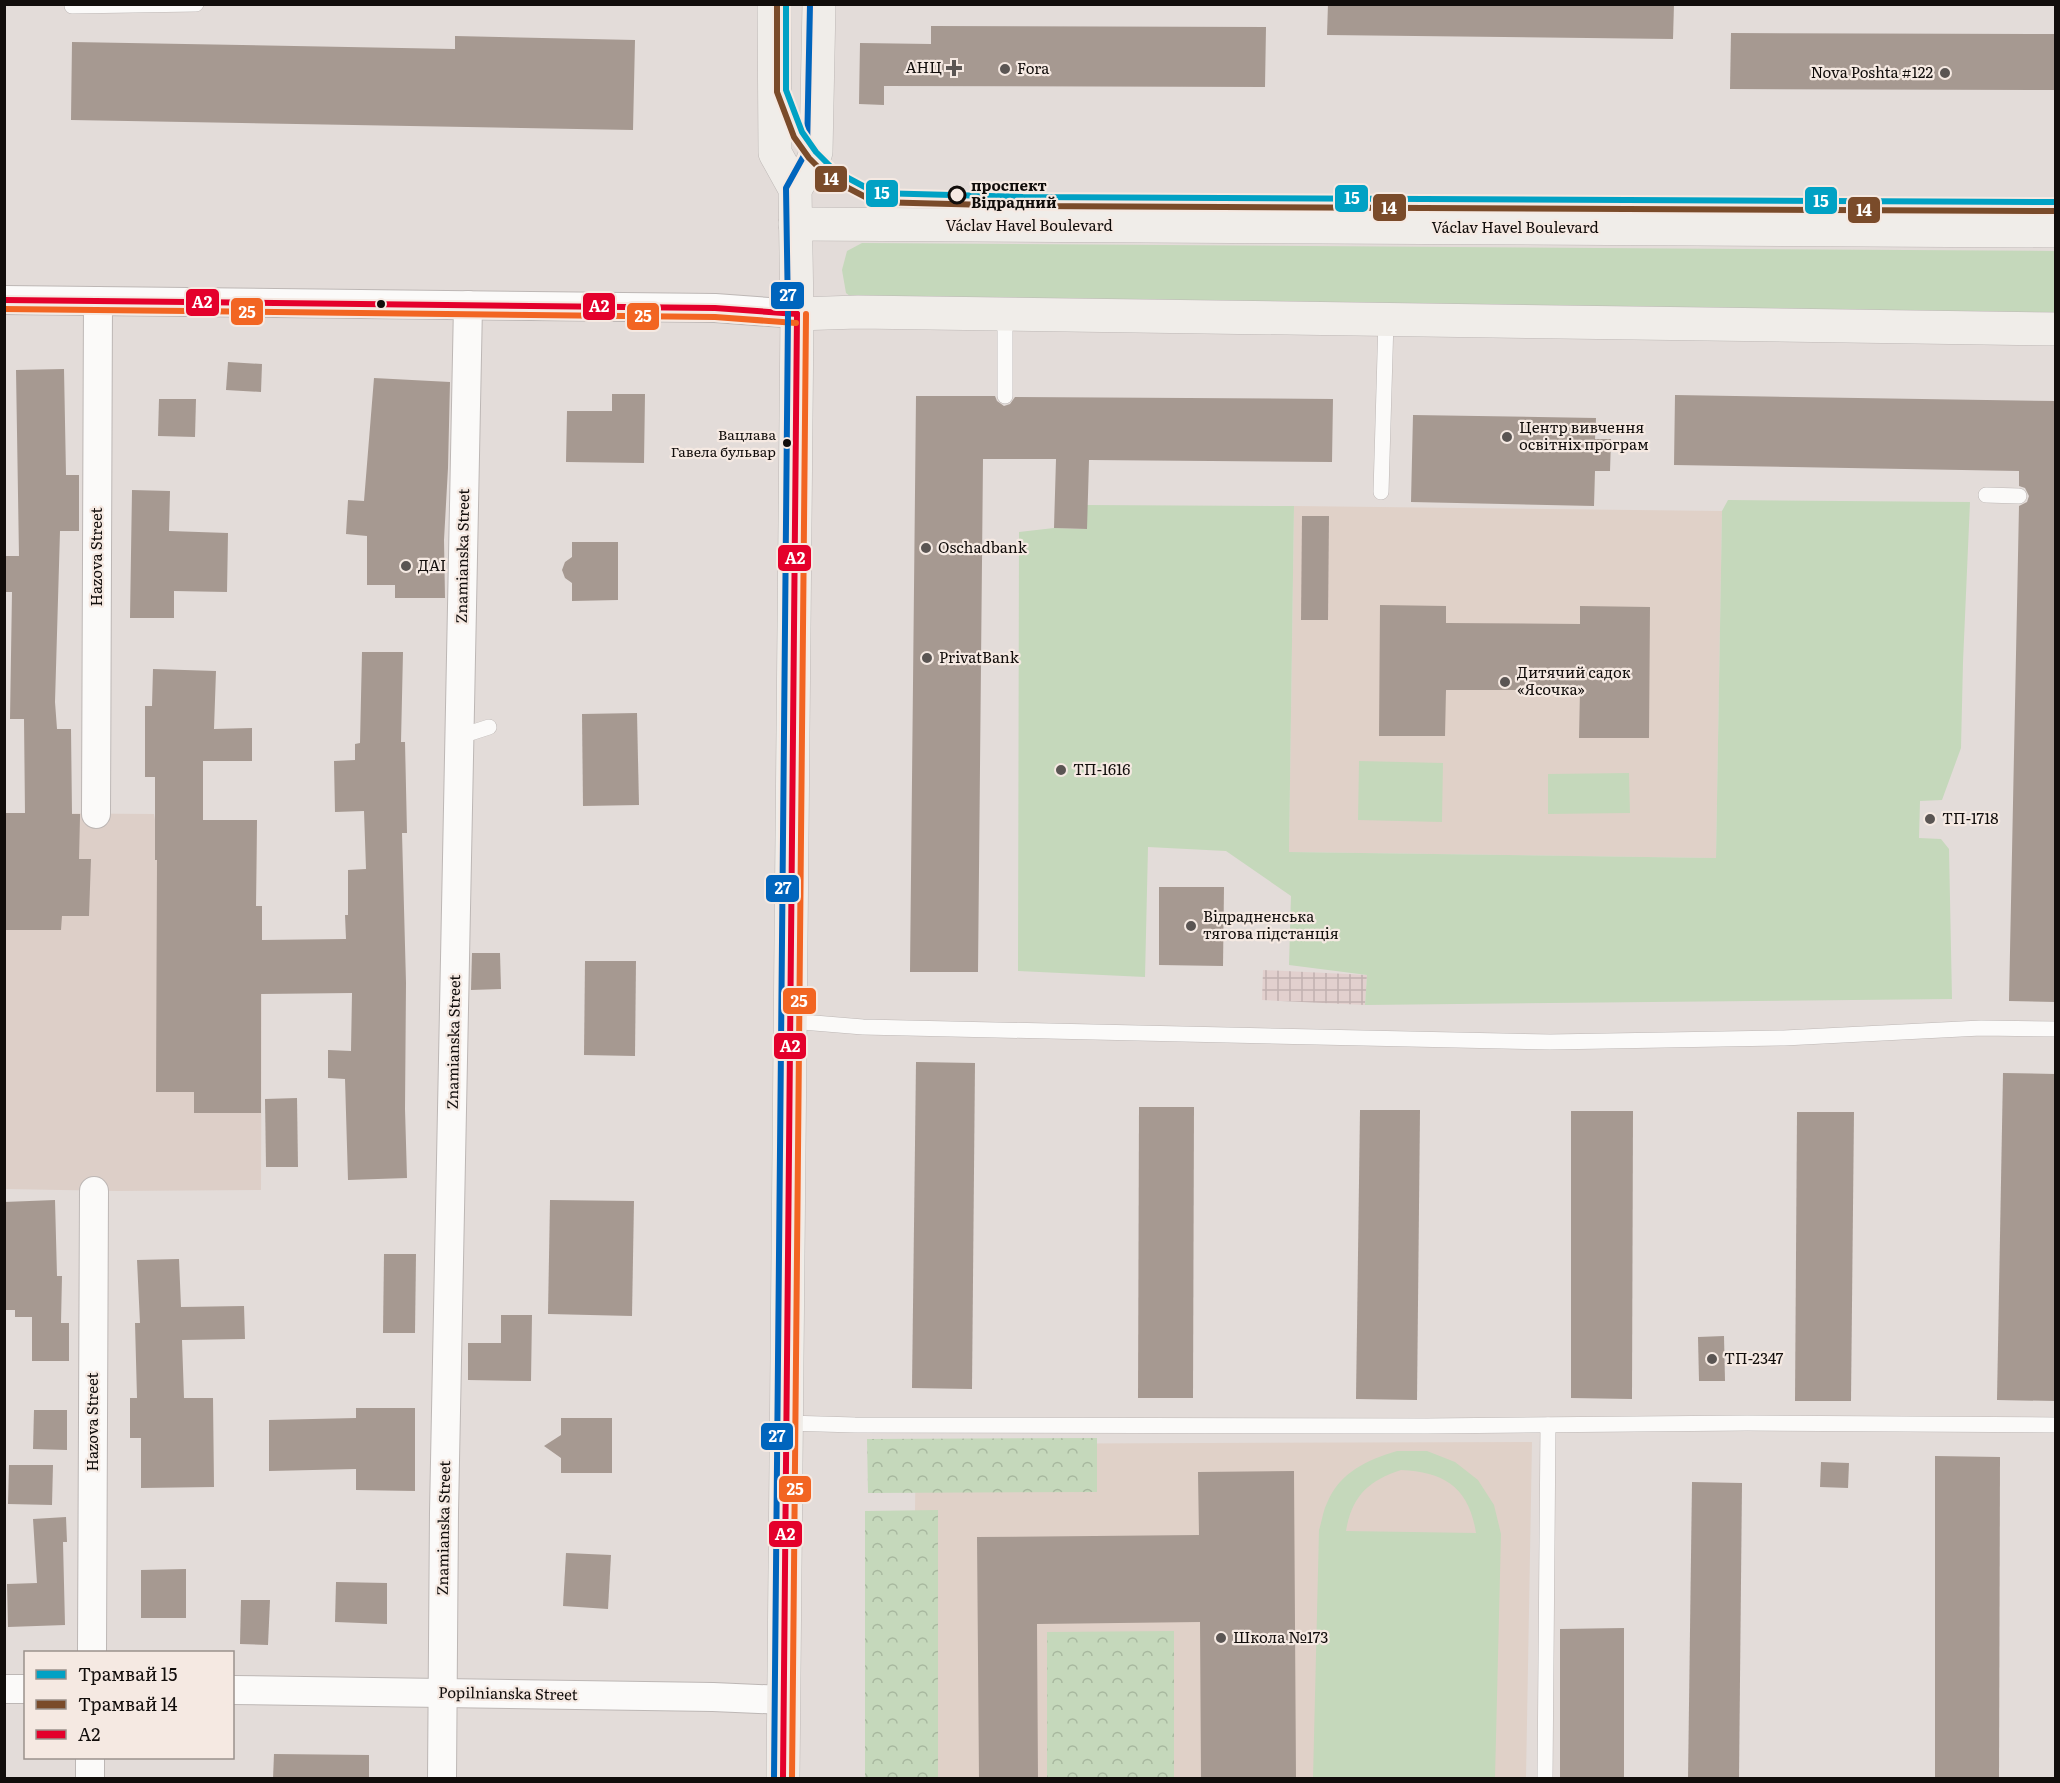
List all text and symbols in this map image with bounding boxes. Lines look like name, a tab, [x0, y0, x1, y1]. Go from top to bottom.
place label: АНЦ	[906, 55, 942, 78]
place label: Fora	[1017, 56, 1050, 79]
place label: Nova Poshta #122	[1811, 60, 1933, 83]
marker: АНЦ	[947, 61, 961, 75]
marker: Fora	[998, 62, 1012, 76]
marker: Nova Poshta #122	[1938, 66, 1952, 80]
line badge: 14	[814, 165, 848, 193]
text: 14	[823, 166, 839, 190]
place label: проспект Відрадний	[971, 173, 1057, 213]
line badge: 15	[865, 179, 899, 208]
text: 15	[874, 180, 890, 204]
line badge: 15	[1334, 184, 1369, 213]
text: 15	[1344, 185, 1360, 209]
marker: проспект Відрадний	[948, 186, 966, 204]
line badge: 15	[1804, 186, 1838, 215]
text: 15	[1813, 188, 1829, 212]
line badge: 14	[1372, 193, 1407, 222]
text: 14	[1381, 195, 1397, 219]
line badge: 14	[1847, 196, 1881, 224]
text: 14	[1856, 197, 1872, 221]
street label: Václav Havel Boulevard	[945, 213, 1113, 236]
street label: Václav Havel Boulevard	[1431, 215, 1599, 238]
line badge: 27	[770, 281, 805, 310]
text: 27	[779, 282, 797, 306]
line badge: А2	[185, 288, 220, 317]
text: А2	[192, 289, 213, 313]
line badge: А2	[582, 292, 616, 321]
text: А2	[589, 293, 610, 317]
line badge: 25	[230, 297, 264, 326]
unlabelled marker	[375, 298, 387, 310]
text: 25	[238, 299, 256, 323]
line badge: 25	[626, 302, 660, 331]
text: 25	[634, 303, 652, 327]
place label: Центр вивчення освітніх програм	[1519, 415, 1649, 455]
place label: Вацлава Гавела бульвар	[671, 424, 776, 461]
marker: Центр вивчення освітніх програм	[1500, 430, 1514, 444]
marker: Вацлава Гавела бульвар	[781, 437, 793, 449]
street label: Znamianska Street	[449, 488, 474, 624]
street label: Hazova Street	[84, 507, 107, 607]
place label: Oschadbank	[938, 535, 1028, 558]
marker: Oschadbank	[919, 541, 933, 555]
line badge: А2	[777, 544, 812, 572]
text: А2	[785, 545, 806, 569]
place label: ДАІ	[418, 553, 446, 576]
marker: ДАІ	[399, 559, 413, 573]
place label: PrivatBank	[939, 645, 1020, 668]
marker: PrivatBank	[920, 651, 934, 665]
place label: Дитячий садок «Ясочка»	[1517, 660, 1631, 700]
marker: Дитячий садок «Ясочка»	[1498, 675, 1512, 689]
place label: ТП-1616	[1073, 757, 1130, 780]
marker: ТП-1616	[1054, 763, 1068, 777]
place label: ТП-1718	[1942, 806, 1999, 829]
marker: ТП-1718	[1923, 812, 1937, 826]
line badge: 27	[765, 874, 800, 903]
text: 27	[774, 875, 792, 899]
place label: Відрадненська тягова підстанція	[1203, 904, 1339, 944]
marker: Відрадненська тягова підстанція	[1184, 919, 1198, 933]
street label: Znamianska Street	[440, 974, 465, 1110]
line badge: 25	[782, 987, 817, 1015]
text: 25	[790, 988, 808, 1012]
line badge: А2	[773, 1032, 807, 1060]
text: А2	[780, 1033, 801, 1057]
place label: ТП-2347	[1724, 1346, 1784, 1369]
marker: ТП-2347	[1705, 1352, 1719, 1366]
street label: Hazova Street	[80, 1372, 103, 1472]
line badge: 27	[760, 1422, 794, 1451]
text: 27	[768, 1423, 786, 1447]
street label: Znamianska Street	[430, 1460, 455, 1596]
line badge: 25	[778, 1475, 812, 1503]
text: 25	[786, 1476, 804, 1500]
line badge: А2	[768, 1520, 803, 1548]
text: А2	[775, 1521, 796, 1545]
place label: Школа №173	[1233, 1625, 1328, 1648]
marker: Школа №173	[1214, 1631, 1228, 1645]
legend	[24, 1651, 234, 1759]
text: Трамвай 15	[78, 1660, 177, 1687]
street label: Popilnianska Street	[438, 1680, 578, 1705]
text: Трамвай 14	[78, 1690, 177, 1717]
text: А2	[78, 1720, 100, 1747]

